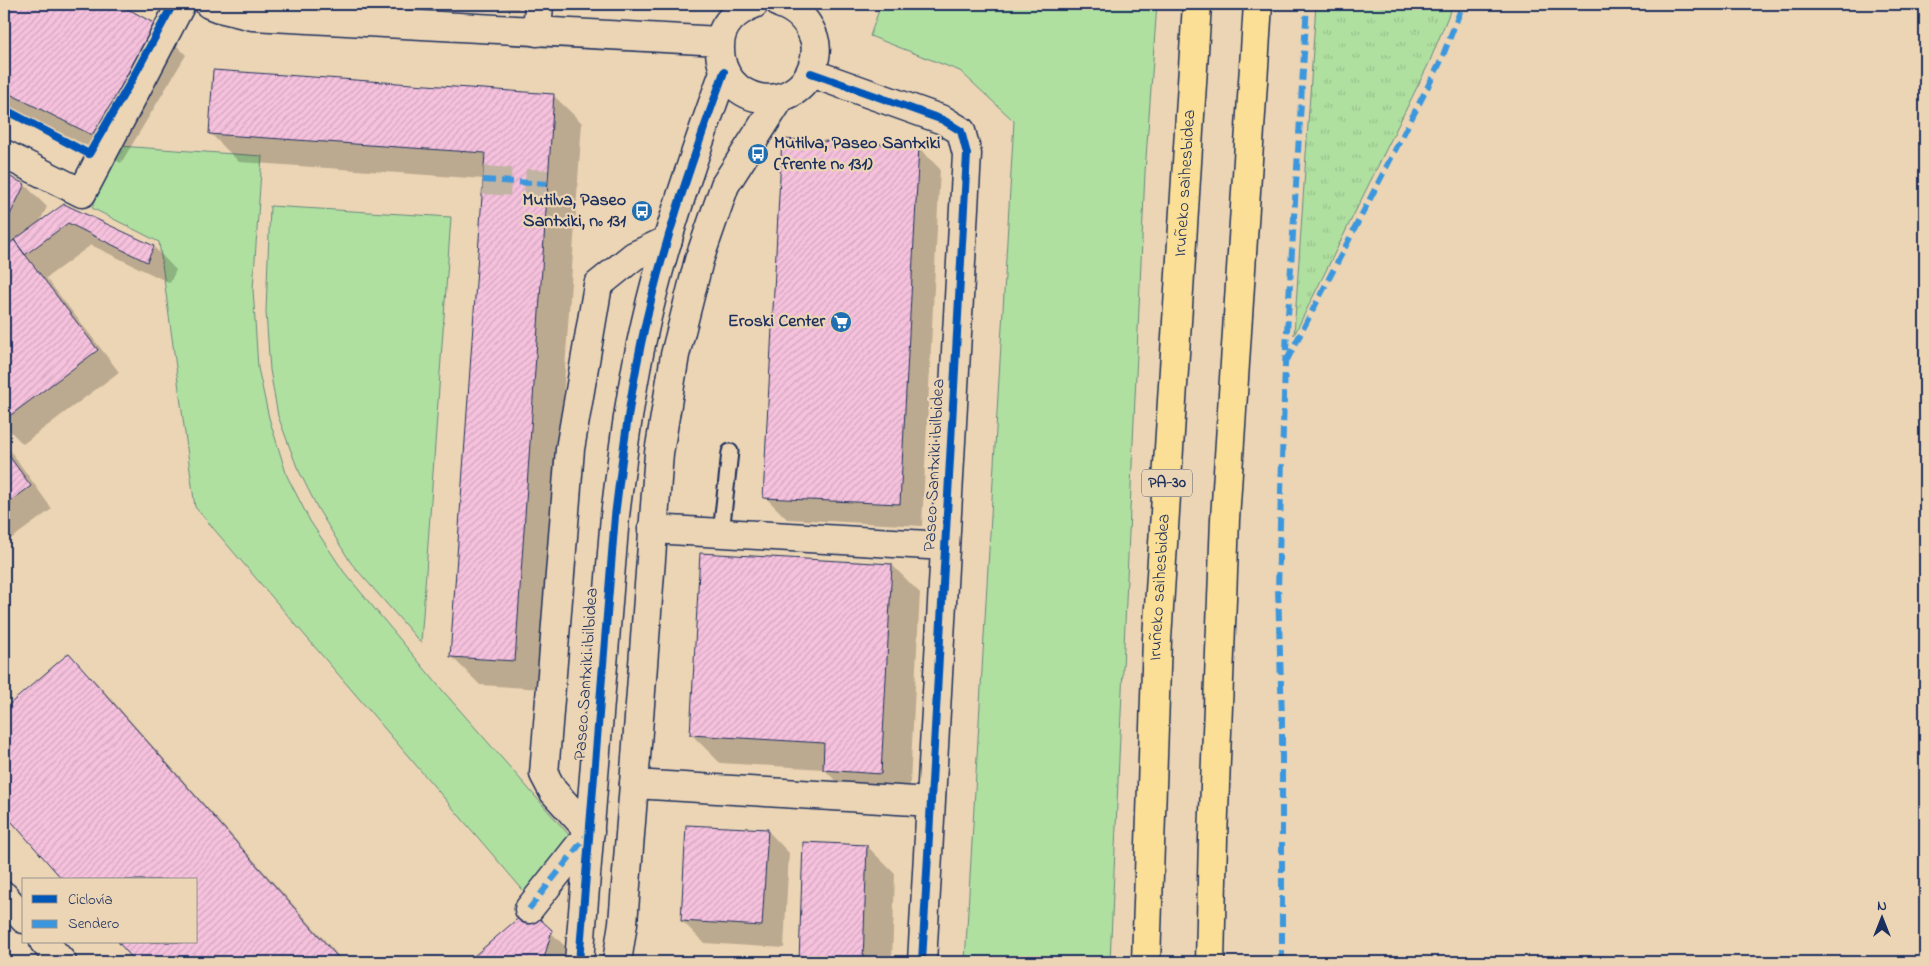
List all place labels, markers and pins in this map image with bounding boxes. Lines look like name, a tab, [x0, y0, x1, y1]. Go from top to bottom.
place label: Mutilva, Paseo Santxiki (frente nº 131)	[774, 131, 941, 178]
bus stop icon: Mutilva, Paseo Santxiki (frente nº 131)	[746, 142, 770, 166]
place label: Mutilva, Paseo Santxiki, nº 131	[523, 188, 626, 235]
bus stop icon: Mutilva, Paseo Santxiki, nº 131	[630, 199, 654, 223]
place label: Eroski Center	[728, 309, 825, 335]
supermarket icon: Eroski Center	[829, 310, 853, 334]

